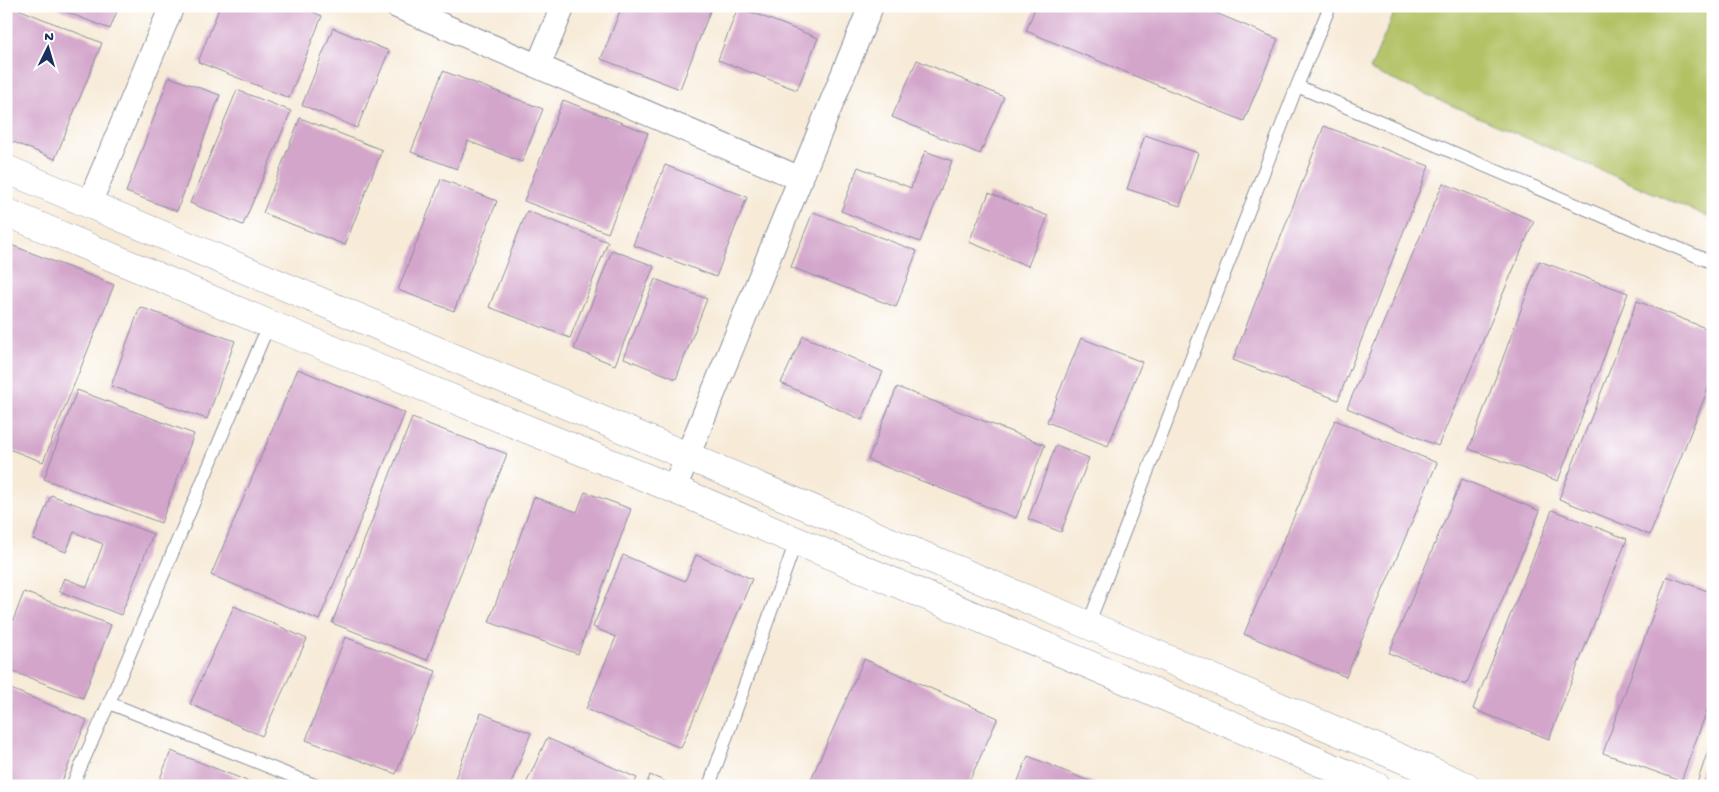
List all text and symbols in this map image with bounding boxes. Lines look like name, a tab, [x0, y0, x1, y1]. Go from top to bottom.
north arrow	[22, 22, 72, 72]
text: N	[44, 29, 54, 46]

